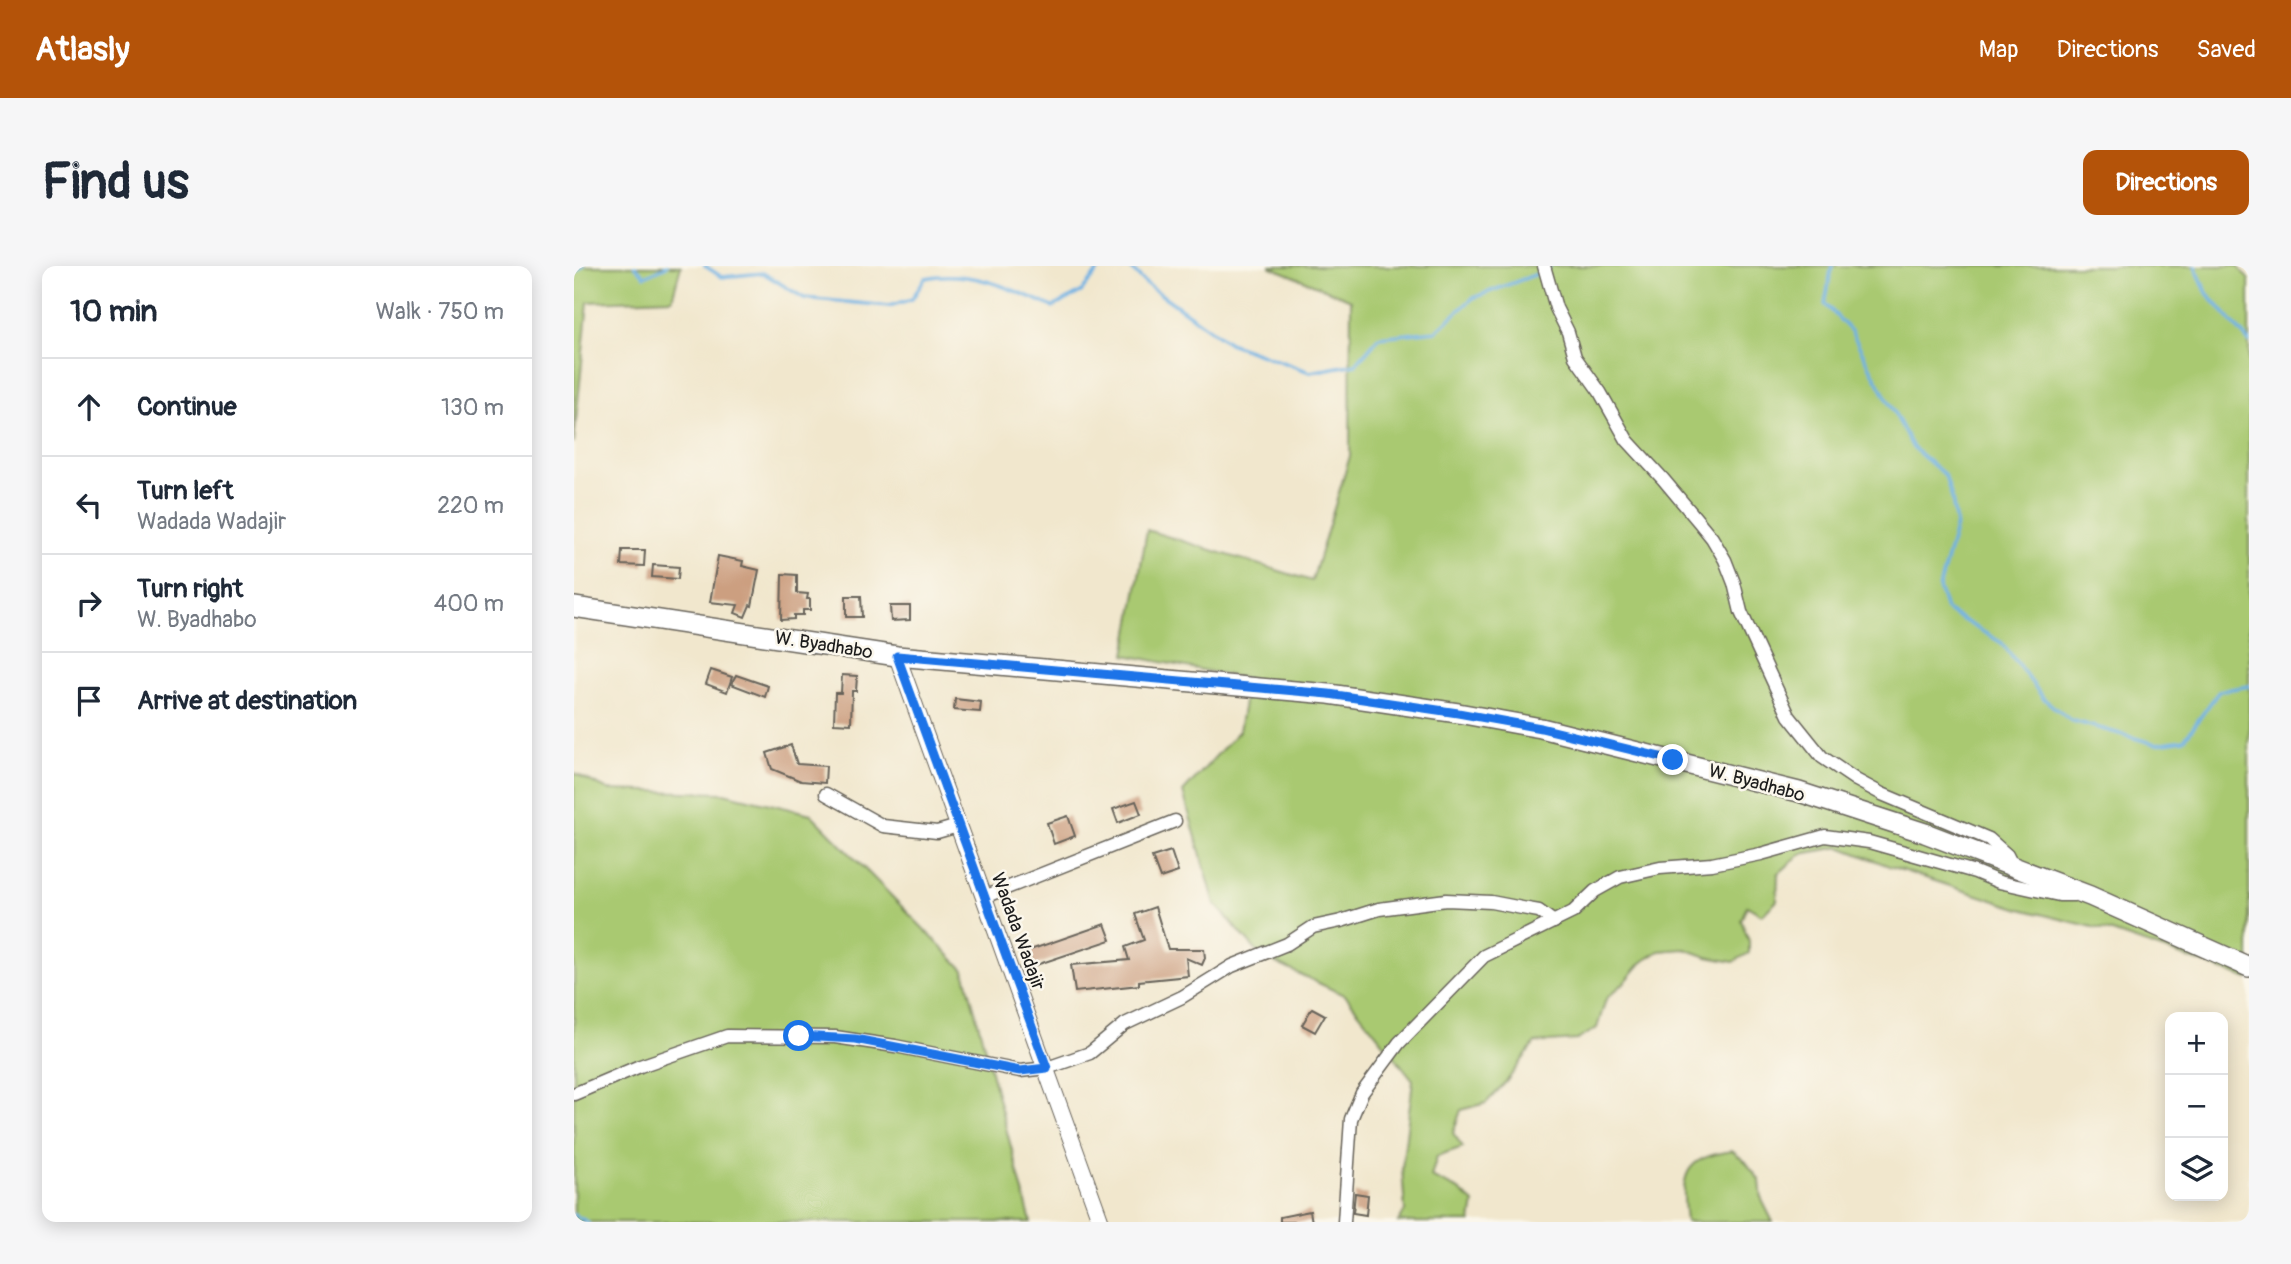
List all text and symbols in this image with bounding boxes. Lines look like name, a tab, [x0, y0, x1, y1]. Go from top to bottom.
text: Atlasly	[35, 29, 130, 70]
text: Map	[1979, 35, 2019, 64]
text: Directions	[2057, 35, 2158, 64]
text: Saved	[2196, 35, 2256, 64]
button: Directions	[2083, 150, 2249, 215]
text: Find us	[42, 152, 189, 213]
text: 10 min	[70, 293, 157, 330]
text: Walk · 750 m	[375, 297, 504, 326]
icon: ahead	[70, 388, 108, 426]
text: Continue	[137, 391, 237, 423]
text: 130 m	[441, 393, 504, 422]
text: Turn left	[137, 475, 233, 507]
icon: left	[70, 486, 108, 524]
text: 220 m	[437, 491, 504, 520]
text: Wadada Wadajir	[137, 507, 286, 536]
text: Turn right	[137, 573, 243, 605]
icon: right	[70, 584, 108, 622]
text: 400 m	[434, 589, 504, 618]
text: W. Byadhabo	[137, 605, 257, 634]
street label: W. Byadhabo	[773, 625, 875, 665]
icon: arrive	[70, 682, 108, 720]
text: Arrive at destination	[137, 685, 357, 717]
route end	[1657, 744, 1688, 775]
street label: W. Byadhabo	[1706, 759, 1808, 807]
street label: Wadada Wadajir	[986, 869, 1050, 994]
map controls	[2165, 1012, 2228, 1201]
button: +	[2165, 1012, 2228, 1075]
route start	[783, 1020, 814, 1051]
button: −	[2165, 1075, 2228, 1138]
button: layers	[2165, 1138, 2228, 1201]

